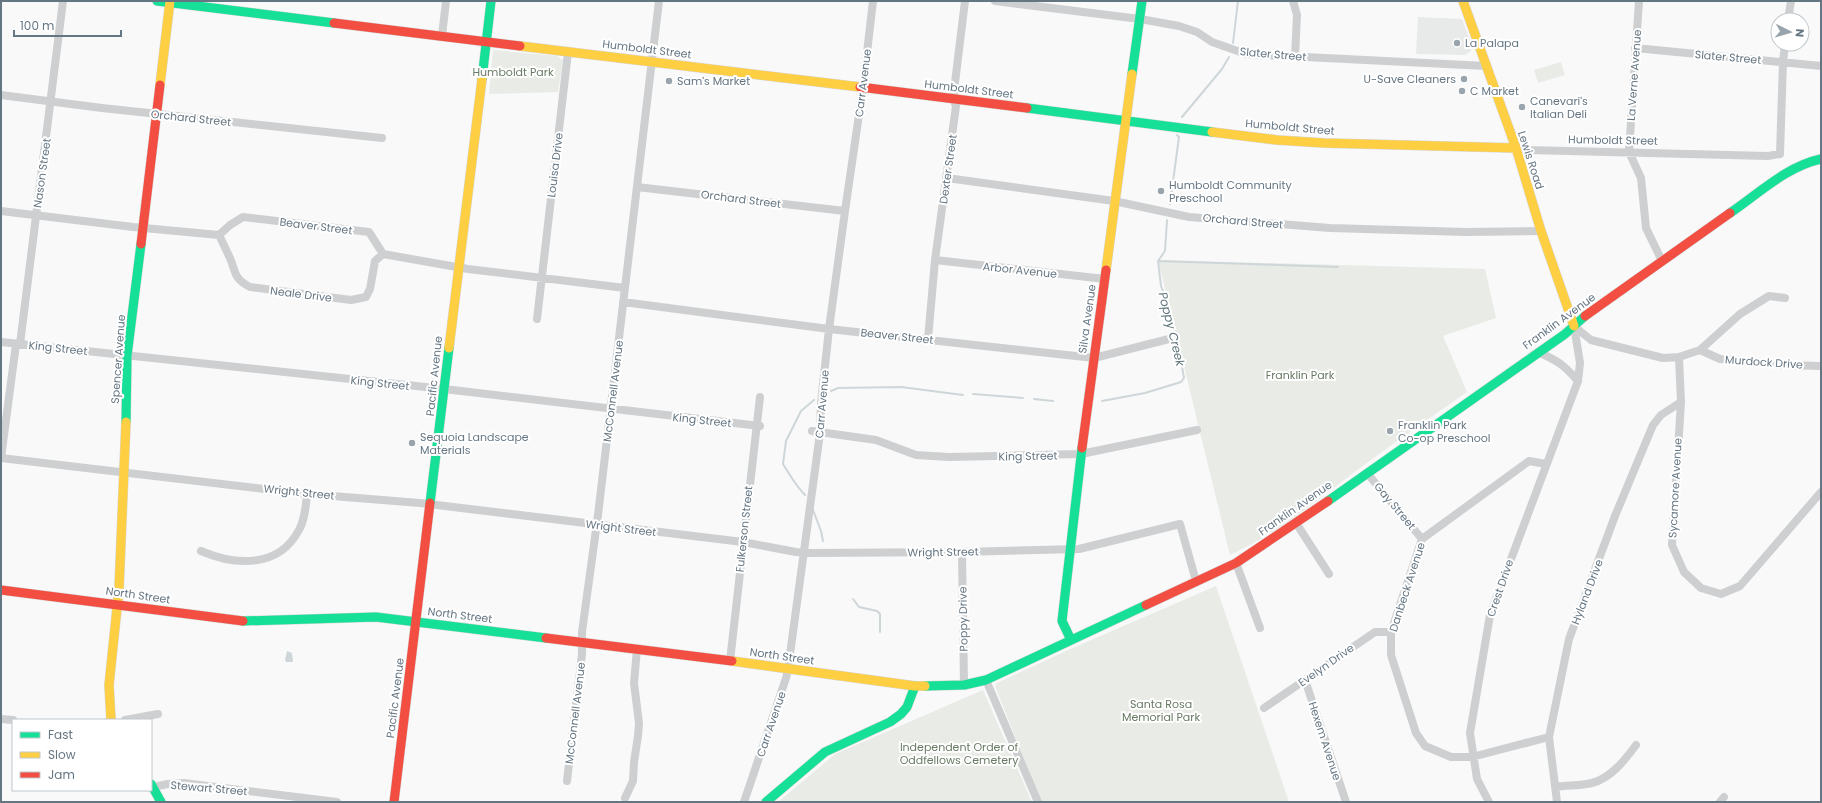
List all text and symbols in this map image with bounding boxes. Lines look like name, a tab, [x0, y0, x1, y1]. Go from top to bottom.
scale bar	[14, 12, 121, 38]
north arrow	[1770, 12, 1810, 52]
text: 100 m	[20, 17, 54, 34]
text: N	[1792, 28, 1808, 38]
street label: La Verne Avenue	[1623, 29, 1645, 121]
place label: La Palapa	[1465, 35, 1519, 51]
street label: Humboldt Street	[601, 36, 693, 62]
marker: La Palapa	[1452, 38, 1462, 48]
street label: Slater Street	[1239, 43, 1307, 65]
street label: Slater Street	[1694, 46, 1762, 68]
street label: Carr Avenue	[851, 48, 875, 118]
park label: Humboldt Park	[472, 64, 554, 80]
place label: U-Save Cleaners	[1364, 71, 1456, 87]
place label: Sam's Market	[677, 73, 750, 89]
marker: U-Save Cleaners	[1459, 74, 1469, 84]
marker: Sam's Market	[664, 76, 674, 86]
street label: Humboldt Street	[923, 76, 1015, 102]
place label: C Market	[1470, 83, 1519, 99]
marker: C Market	[1457, 86, 1467, 96]
place label: Canevari's Italian Deli	[1530, 93, 1588, 122]
marker: Canevari's Italian Deli	[1517, 102, 1527, 112]
street label: Orchard Street	[150, 106, 232, 130]
street label: Humboldt Street	[1245, 115, 1335, 139]
street label: Lewis Road	[1514, 129, 1548, 191]
street label: Louisa Drive	[543, 131, 567, 198]
street label: Humboldt Street	[1568, 131, 1658, 149]
street label: Dexter Street	[935, 133, 961, 205]
street label: Nason Street	[29, 137, 55, 209]
place label: Humboldt Community Preschool	[1169, 177, 1293, 206]
street label: Orchard Street	[700, 186, 782, 212]
marker: Humboldt Community Preschool	[1156, 186, 1166, 196]
street label: Orchard Street	[1202, 210, 1284, 232]
street label: Beaver Street	[279, 214, 353, 238]
street label: Arbor Avenue	[982, 258, 1058, 282]
street label: Neale Drive	[269, 282, 333, 306]
street label: Silva Avenue	[1074, 283, 1100, 355]
street label: Franklin Avenue	[1519, 289, 1599, 353]
water label: Poppy Creek	[1155, 290, 1190, 369]
street label: Spencer Avenue	[107, 314, 129, 404]
street label: Beaver Street	[860, 324, 934, 348]
street label: Pacific Avenue	[422, 335, 446, 417]
street label: King Street	[28, 337, 88, 359]
street label: McConnell Avenue	[599, 339, 627, 443]
street label: Murdock Drive	[1725, 351, 1804, 373]
park label: Franklin Park	[1266, 367, 1335, 383]
street label: Carr Avenue	[811, 369, 833, 439]
street label: King Street	[350, 372, 410, 394]
street label: King Street	[672, 409, 732, 431]
place label: Franklin Park Co-op Preschool	[1398, 417, 1491, 446]
marker: Franklin Park Co-op Preschool	[1385, 426, 1395, 436]
place label: Sequoia Landscape Materials	[420, 429, 529, 458]
street label: Sycamore Avenue	[1664, 437, 1686, 539]
marker: Sequoia Landscape Materials	[407, 438, 417, 448]
street label: King Street	[998, 447, 1058, 465]
street label: Franklin Avenue	[1255, 477, 1335, 539]
street label: Gay Street	[1370, 479, 1420, 533]
street label: Wright Street	[263, 480, 335, 504]
street label: Fulkerson Street	[732, 485, 756, 573]
street label: Wright Street	[585, 516, 657, 540]
street label: Danbeck Avenue	[1385, 540, 1429, 634]
street label: Wright Street	[907, 543, 979, 561]
street label: Crest Drive	[1483, 557, 1517, 619]
street label: Hyland Drive	[1567, 557, 1607, 627]
street label: North Street	[105, 583, 171, 607]
street label: Poppy Drive	[954, 586, 972, 652]
street label: North Street	[427, 603, 493, 627]
street label: Evelyn Drive	[1295, 640, 1357, 690]
street label: North Street	[749, 644, 815, 668]
street label: Pacific Avenue	[382, 657, 408, 739]
street label: McConnell Avenue	[561, 661, 589, 765]
street label: Carr Avenue	[752, 689, 790, 759]
park label: Santa Rosa Memorial Park	[1122, 696, 1200, 725]
street label: Hexem Avenue	[1305, 699, 1345, 783]
legend	[12, 719, 152, 791]
text: Fast	[48, 726, 73, 743]
park label: Independent Order of Oddfellows Cemetery	[900, 739, 1019, 768]
text: Slow	[48, 746, 76, 763]
text: Jam	[48, 766, 75, 783]
street label: Stewart Street	[170, 777, 248, 799]

